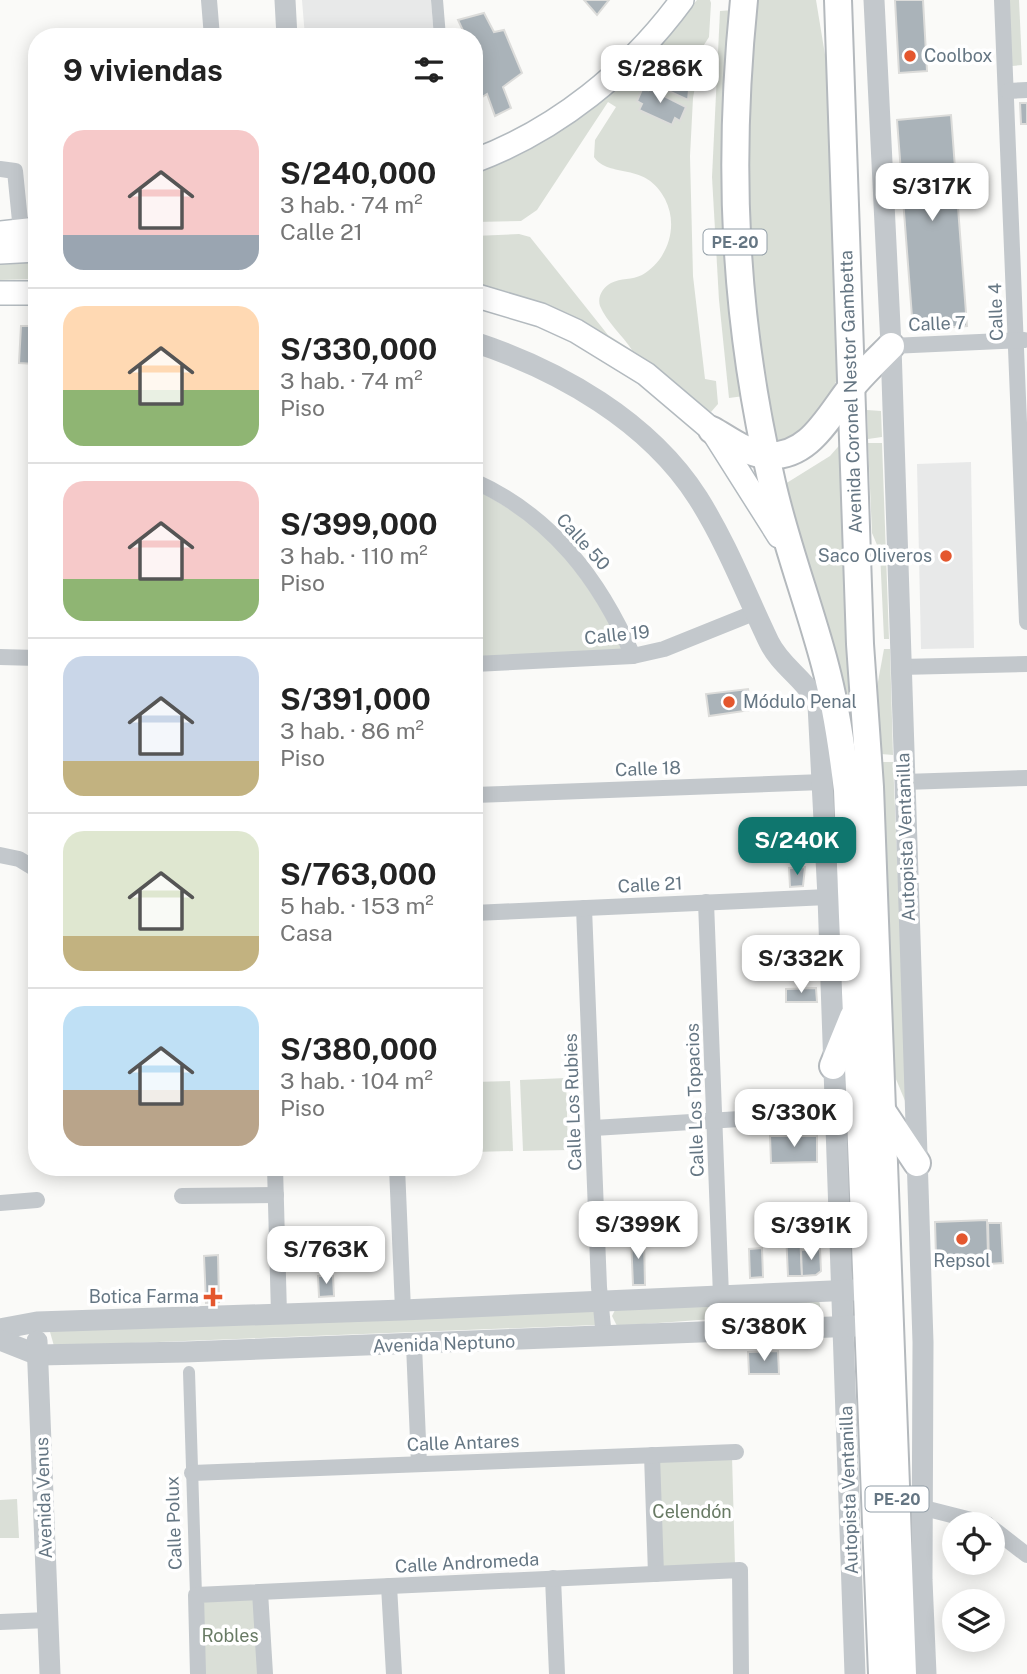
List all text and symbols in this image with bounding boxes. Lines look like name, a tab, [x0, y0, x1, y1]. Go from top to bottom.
place label: Coolbox	[924, 45, 993, 66]
pin: S/286K	[603, 46, 717, 105]
marker: Coolbox	[902, 48, 918, 64]
icon: filters	[410, 51, 448, 89]
text: 9 viviendas	[63, 52, 223, 88]
text: S/286K	[617, 54, 703, 81]
text: S/240,000	[280, 155, 436, 191]
icon: home	[119, 158, 203, 242]
pin: S/317K	[875, 164, 989, 223]
text: S/317K	[892, 172, 972, 199]
text: 3 hab. · 74 m²	[280, 191, 423, 218]
text: Calle 21	[280, 218, 363, 245]
road number: PE-20	[704, 230, 766, 254]
street label: Avenida Coronel Nestor Gambetta	[835, 250, 866, 534]
street label: Calle 4	[984, 283, 1007, 341]
street label: Calle 7	[908, 312, 966, 335]
text: S/330,000	[280, 331, 437, 367]
icon: home	[119, 334, 203, 418]
text: 3 hab. · 74 m²	[280, 367, 423, 394]
text: Piso	[280, 394, 325, 421]
text: S/399,000	[280, 506, 438, 542]
icon: home	[119, 509, 203, 593]
street label: Calle 50	[552, 509, 614, 574]
text: 3 hab. · 110 m²	[280, 542, 428, 569]
place label: Saco Oliveros	[818, 545, 932, 566]
marker: Saco Oliveros	[938, 548, 954, 564]
text: Piso	[280, 569, 325, 596]
street label: Calle 19	[583, 621, 651, 648]
text: S/391,000	[280, 681, 431, 717]
icon: home	[119, 684, 203, 768]
place label: Módulo Penal	[743, 691, 857, 712]
marker: Módulo Penal	[721, 694, 737, 710]
text: 3 hab. · 86 m²	[280, 717, 424, 744]
text: Piso	[280, 744, 325, 771]
street label: Autopista Ventanilla	[892, 752, 919, 922]
street label: Calle 18	[615, 757, 681, 780]
pin: S/240K	[740, 818, 854, 877]
text: S/240K	[754, 826, 840, 853]
text: S/763,000	[280, 856, 437, 892]
icon: home	[119, 859, 203, 943]
street label: Calle 21	[617, 872, 683, 897]
text: 5 hab. · 153 m²	[280, 892, 434, 919]
text: Casa	[280, 919, 333, 946]
pin: S/332K	[744, 936, 858, 995]
text: S/332K	[758, 944, 844, 971]
street label: Calle Los Topacios	[681, 1023, 708, 1177]
text: S/380,000	[280, 1031, 438, 1067]
street label: Calle Los Rubies	[560, 1033, 585, 1171]
icon: home	[119, 1034, 203, 1118]
text: 3 hab. · 104 m²	[280, 1067, 433, 1094]
pin: S/330K	[737, 1090, 851, 1149]
text: Piso	[280, 1094, 325, 1121]
text: S/330K	[751, 1098, 837, 1125]
pin: S/399K	[581, 1202, 695, 1261]
pin: S/391K	[754, 1202, 868, 1262]
text: S/399K	[595, 1210, 681, 1237]
text: S/391K	[770, 1211, 852, 1238]
pin: S/763K	[269, 1226, 383, 1286]
marker: Repsol	[954, 1231, 970, 1247]
text: S/763K	[283, 1235, 369, 1262]
place label: Repsol	[933, 1250, 991, 1271]
place label: Botica Farma	[89, 1286, 199, 1307]
marker: Botica Farma	[205, 1289, 221, 1305]
pin: S/380K	[707, 1304, 821, 1363]
text: S/380K	[721, 1312, 807, 1339]
street label: Avenida Neptuno	[372, 1331, 516, 1356]
street label: Autopista Ventanilla	[835, 1405, 862, 1575]
street label: Calle Antares	[406, 1430, 520, 1455]
street label: Avenida Venus	[31, 1437, 56, 1559]
street label: Calle Polux	[161, 1476, 186, 1570]
road number: PE-20	[866, 1486, 928, 1512]
park label: Celendón	[652, 1501, 732, 1522]
map controls	[942, 1512, 1005, 1652]
button: locate	[942, 1512, 1005, 1575]
street label: Calle Andromeda	[394, 1548, 540, 1577]
button: layers	[942, 1589, 1005, 1652]
park label: Robles	[201, 1625, 259, 1646]

